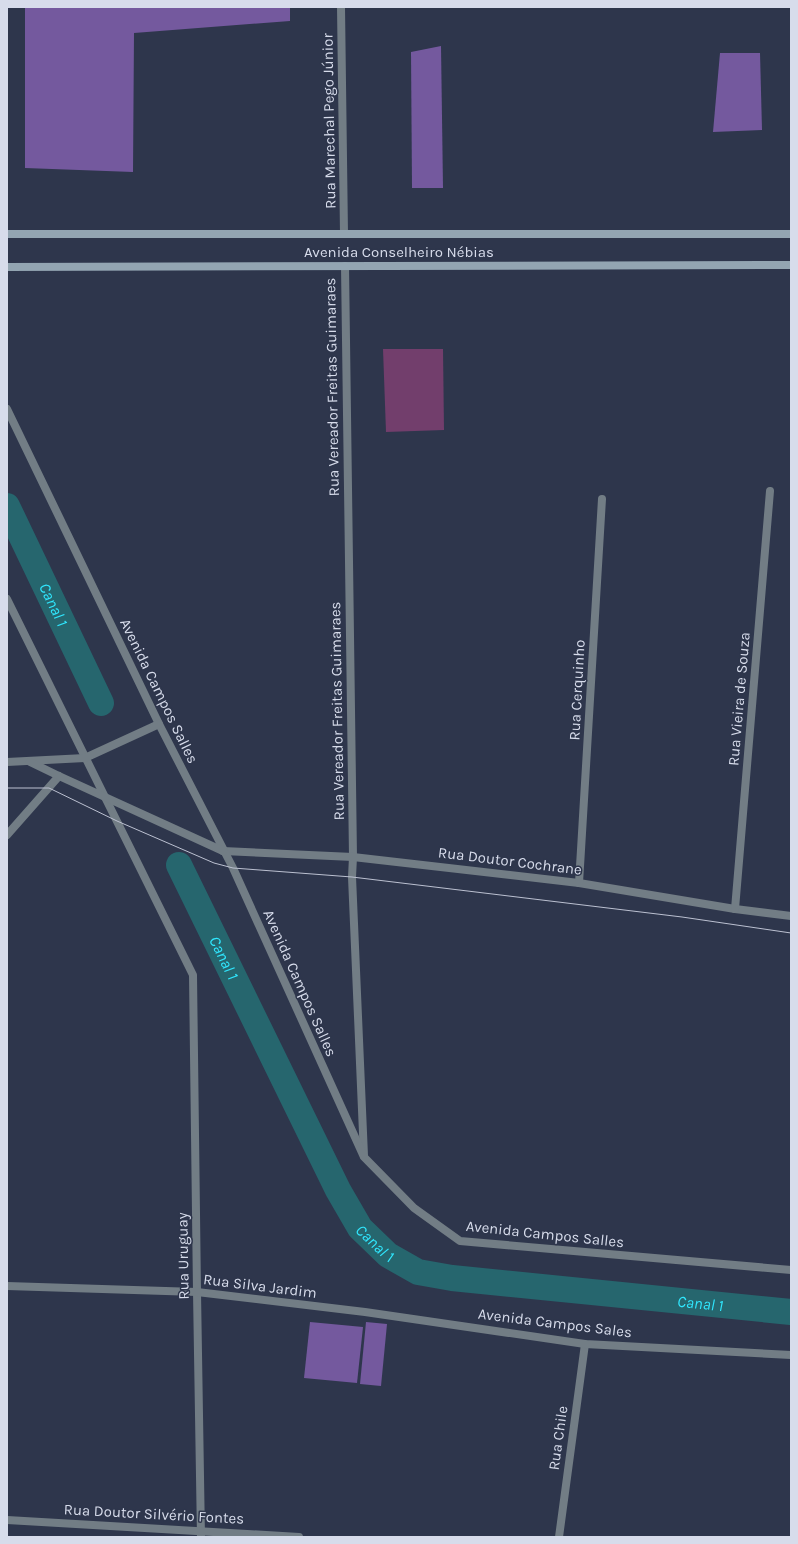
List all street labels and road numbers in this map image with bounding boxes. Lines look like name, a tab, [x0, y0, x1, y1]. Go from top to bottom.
street label: Rua Marechal Pego Júnior	[318, 33, 340, 209]
street label: Avenida Conselheiro Nébias	[304, 243, 494, 261]
street label: Rua Vereador Freitas Guimaraes	[321, 277, 343, 497]
street label: Rua Vereador Freitas Guimaraes	[326, 601, 348, 821]
street label: Avenida Campos Salles	[116, 616, 202, 766]
street label: Rua Vieira de Souza	[724, 631, 754, 767]
street label: Rua Cerquinho	[565, 639, 589, 741]
street label: Rua Doutor Cochrane	[437, 843, 583, 879]
street label: Avenida Campos Salles	[259, 907, 341, 1059]
street label: Rua Uruguay	[173, 1212, 193, 1300]
street label: Avenida Campos Salles	[465, 1217, 625, 1251]
street label: Rua Silva Jardim	[202, 1270, 318, 1302]
street label: Avenida Campos Sales	[477, 1305, 633, 1341]
street label: Rua Chile	[545, 1405, 571, 1471]
street label: Rua Doutor Silvério Fontes	[63, 1500, 245, 1528]

